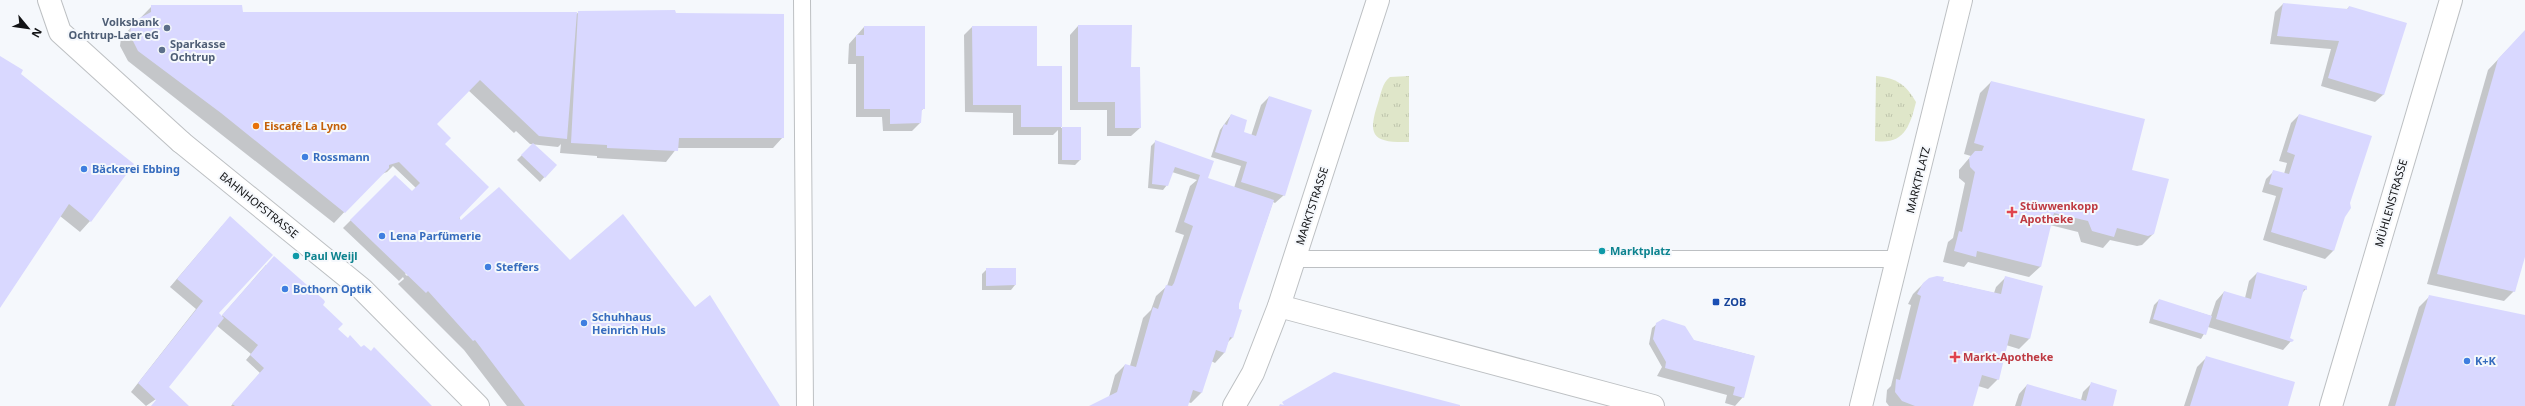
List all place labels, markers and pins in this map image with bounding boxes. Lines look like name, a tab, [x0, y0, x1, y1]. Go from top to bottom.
place label: Volksbank Ochtrup-Laer eG	[69, 14, 159, 42]
marker: Volksbank Ochtrup-Laer eG	[162, 23, 172, 33]
place label: Sparkasse Ochtrup	[170, 36, 226, 64]
marker: Sparkasse Ochtrup	[157, 45, 167, 55]
place label: Eiscafé La Lyno	[264, 118, 347, 133]
marker: Eiscafé La Lyno	[251, 121, 261, 131]
place label: Rossmann	[313, 149, 370, 164]
marker: Rossmann	[300, 152, 310, 162]
place label: Bäckerei Ebbing	[92, 161, 180, 176]
marker: Bäckerei Ebbing	[79, 164, 89, 174]
place label: Stüwwenkopp Apotheke	[2020, 198, 2098, 226]
marker: Stüwwenkopp Apotheke	[2007, 207, 2017, 217]
place label: Lena Parfümerie	[390, 228, 482, 243]
marker: Lena Parfümerie	[377, 231, 387, 241]
place label: Marktplatz	[1610, 243, 1671, 258]
marker: Marktplatz	[1597, 246, 1607, 256]
place label: Paul Weijl	[304, 248, 358, 263]
marker: Paul Weijl	[291, 251, 301, 261]
place label: Steffers	[496, 259, 539, 274]
marker: Steffers	[483, 262, 493, 272]
place label: Bothorn Optik	[293, 281, 372, 296]
marker: Bothorn Optik	[280, 284, 290, 294]
place label: ZOB	[1724, 294, 1746, 309]
marker: ZOB	[1711, 297, 1721, 307]
place label: Schuhhaus Heinrich Huls	[592, 309, 666, 337]
marker: Schuhhaus Heinrich Huls	[579, 318, 589, 328]
place label: Markt-Apotheke	[1963, 349, 2054, 364]
marker: Markt-Apotheke	[1950, 352, 1960, 362]
place label: K+K	[2475, 353, 2497, 368]
marker: K+K	[2462, 356, 2472, 366]

